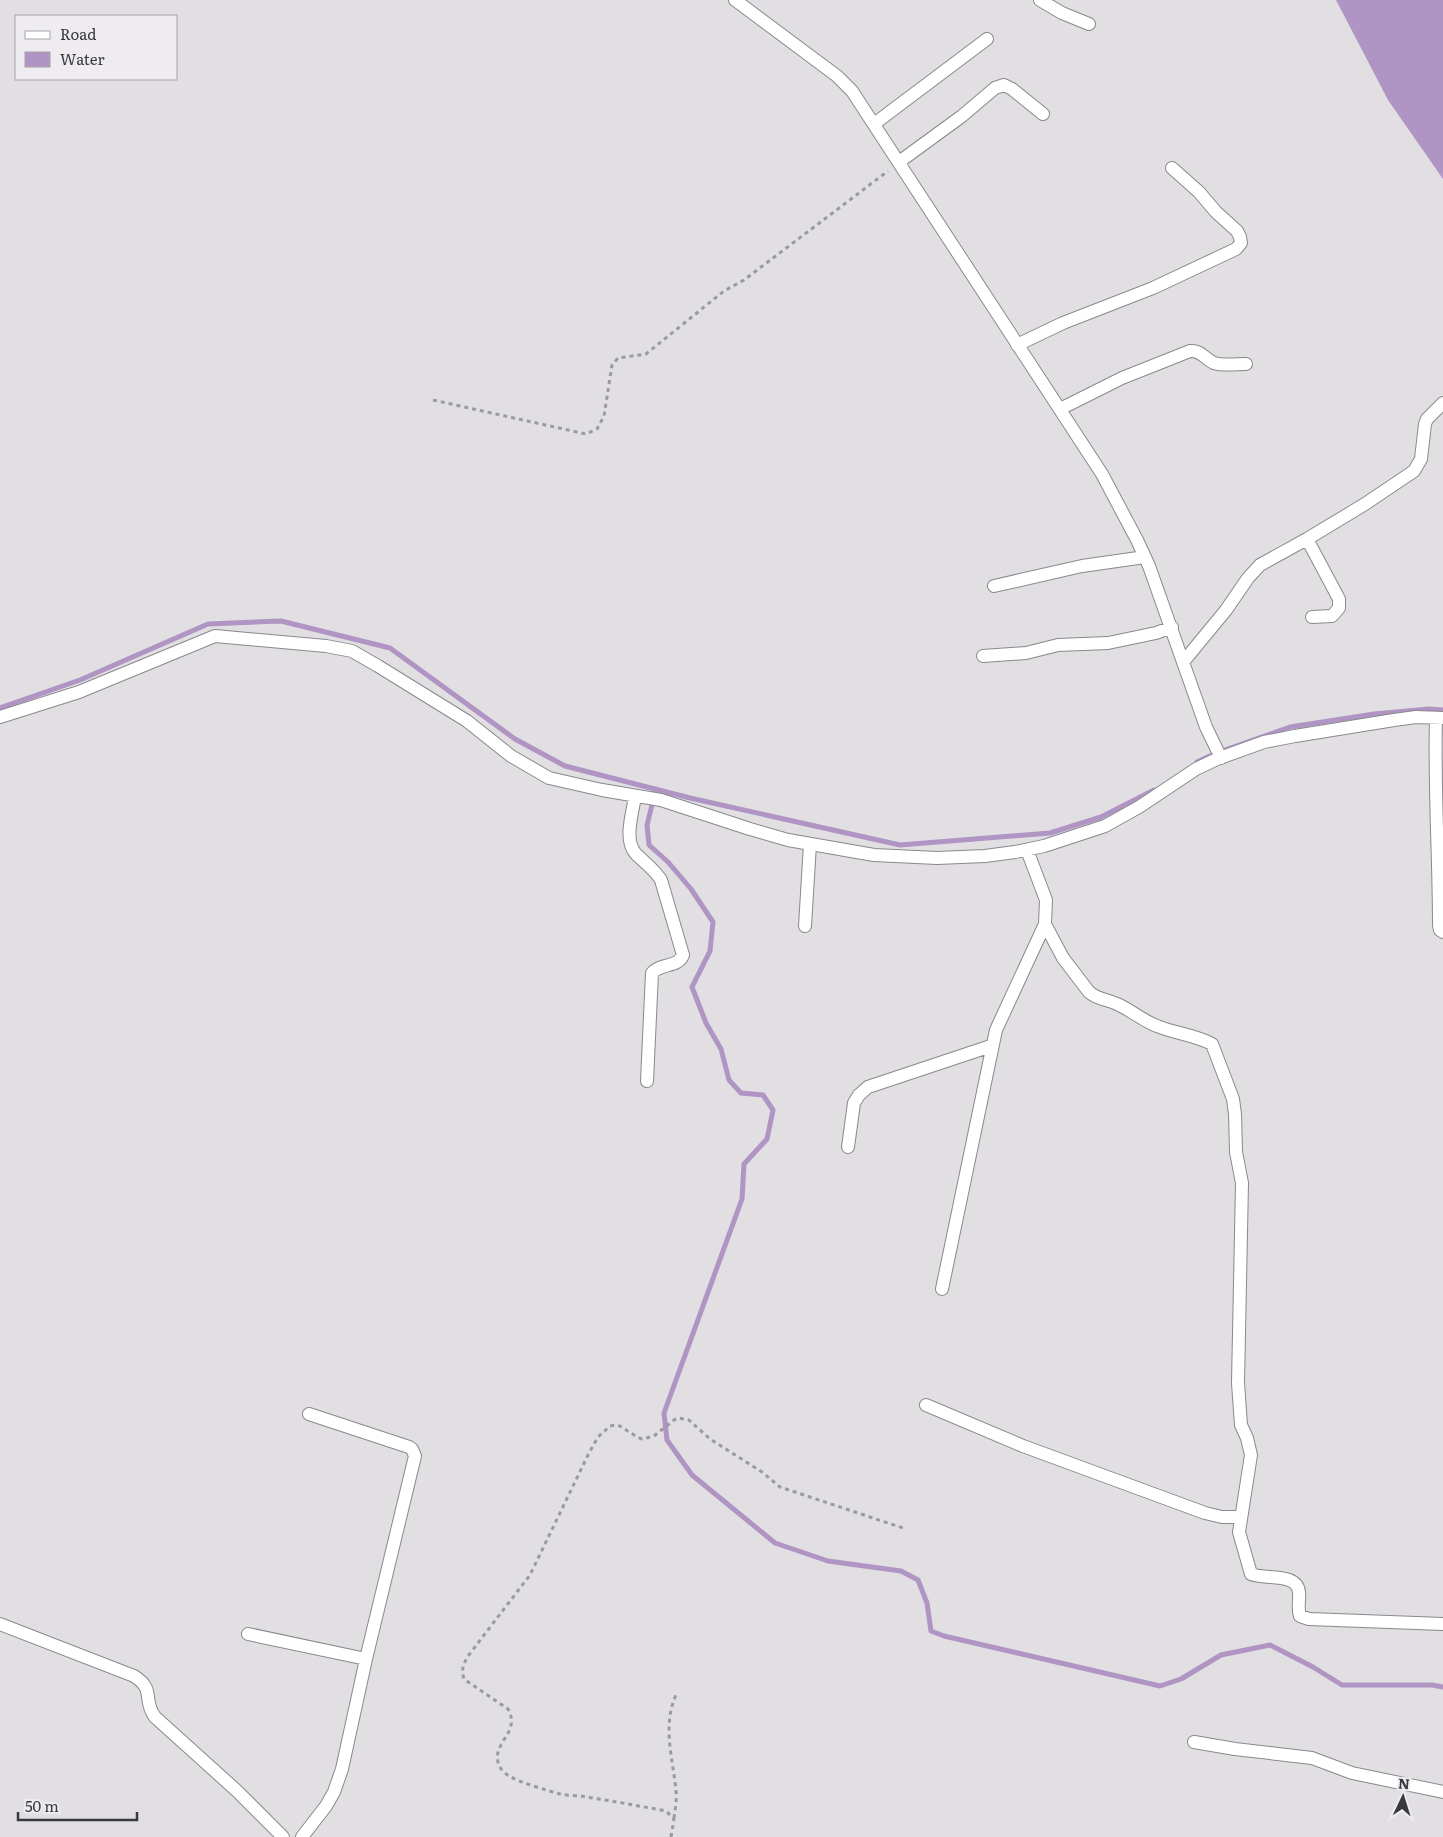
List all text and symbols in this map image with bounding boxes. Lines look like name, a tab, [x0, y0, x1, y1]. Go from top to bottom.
legend	[15, 15, 178, 80]
text: Road	[60, 22, 96, 45]
text: Water	[60, 47, 105, 70]
north arrow	[1378, 1772, 1428, 1822]
text: N	[1397, 1773, 1411, 1793]
scale bar	[18, 1790, 136, 1822]
text: 50 m	[25, 1794, 59, 1817]

